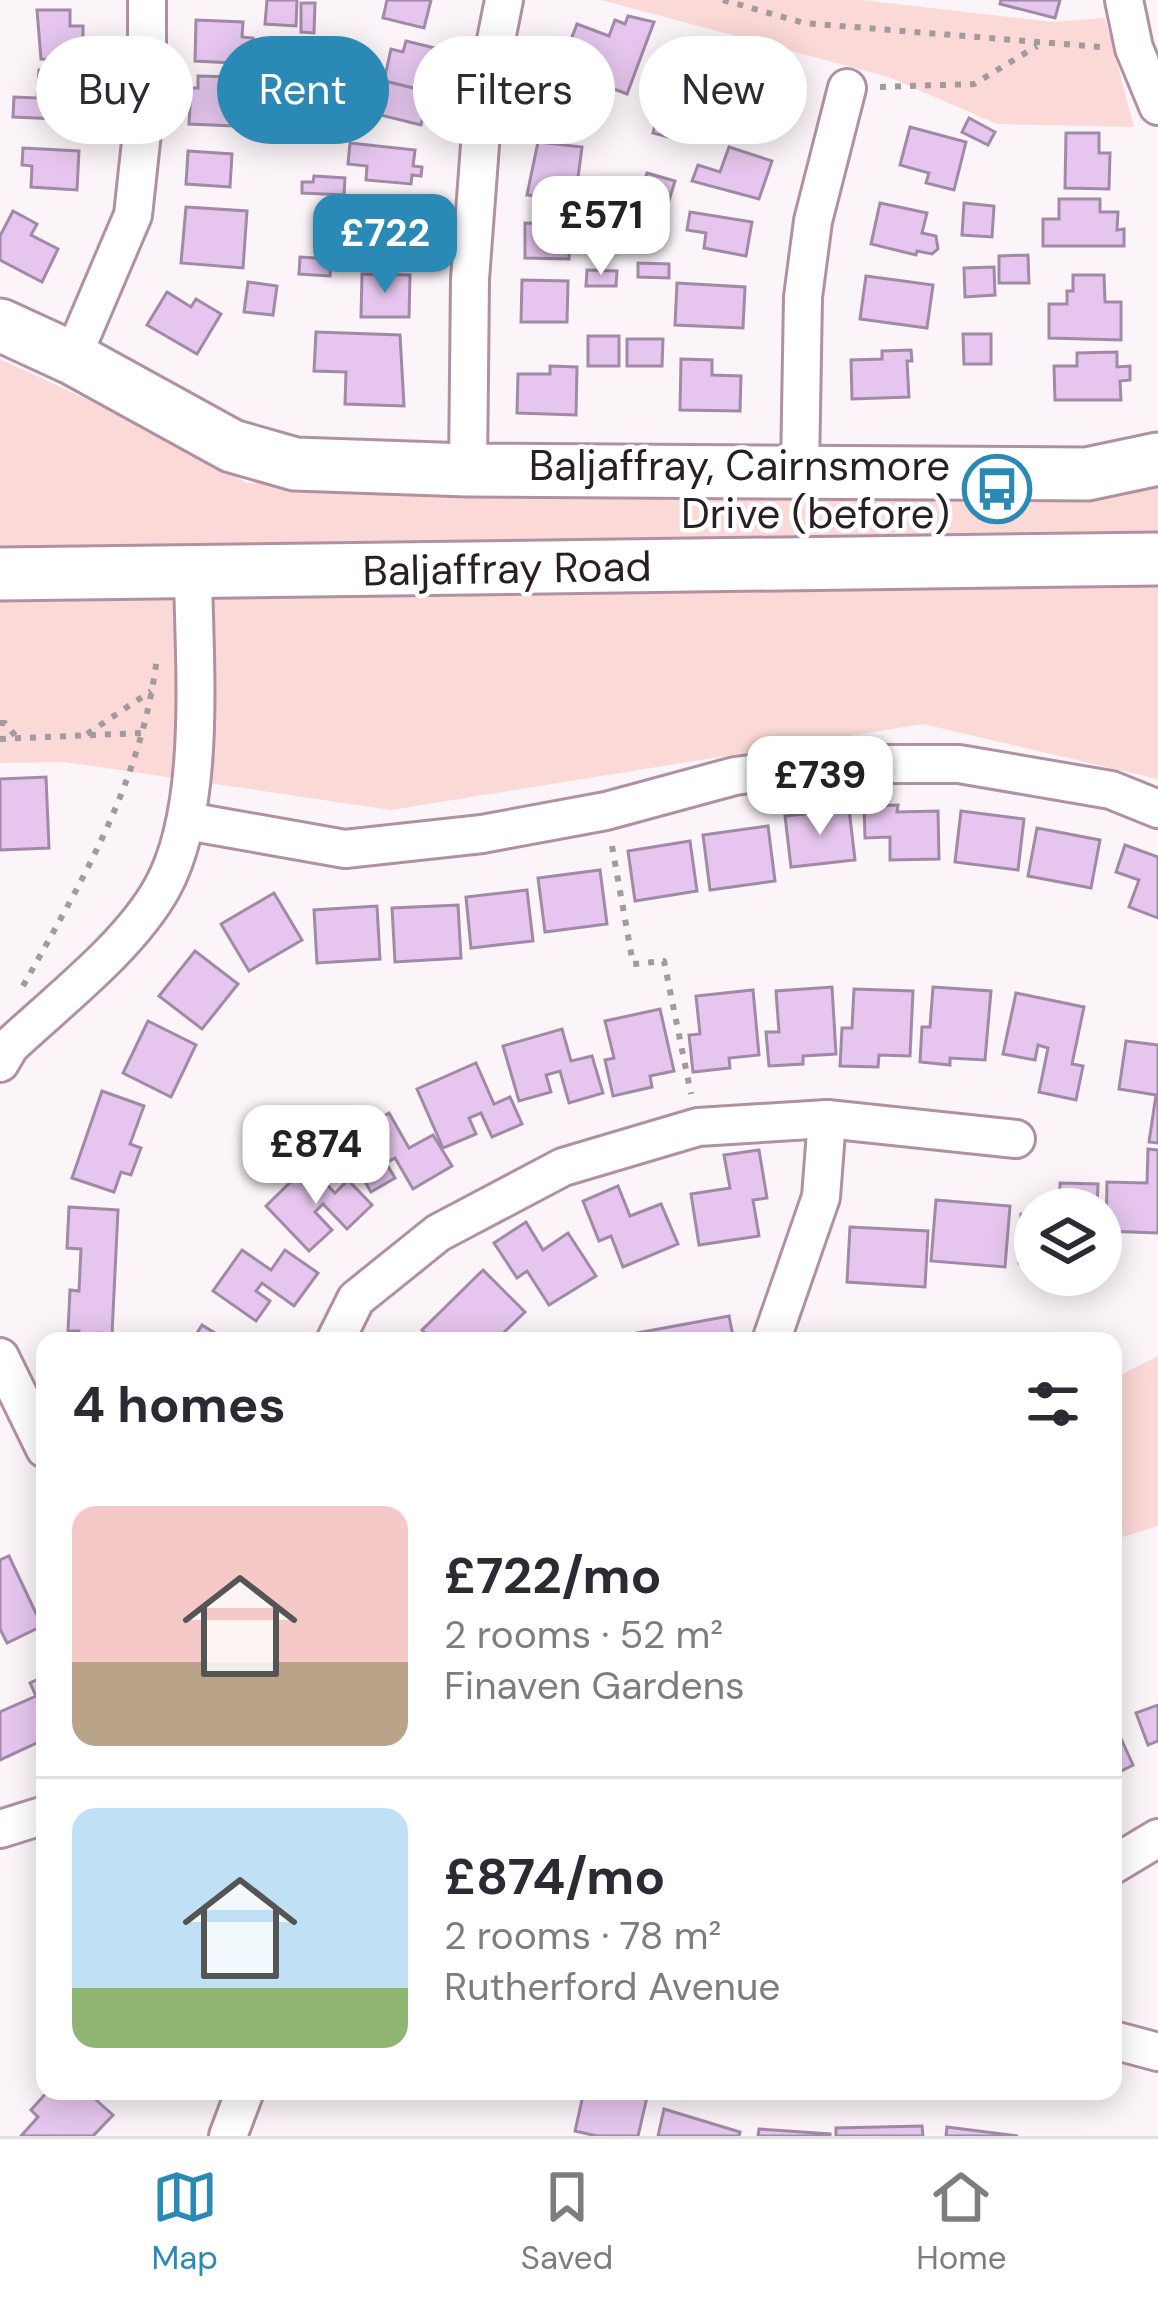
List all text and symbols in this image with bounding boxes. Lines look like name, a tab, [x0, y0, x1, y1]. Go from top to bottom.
chip: Buy	[36, 36, 193, 144]
chip: Rent	[217, 36, 389, 144]
chip: Filters	[413, 36, 615, 144]
chip: New	[639, 36, 807, 144]
pin: £571	[530, 176, 672, 278]
text: £571	[559, 189, 643, 240]
pin: £722	[314, 194, 456, 296]
text: £722	[340, 207, 430, 258]
place label: Baljaffray, Cairnsmore Drive (before)	[529, 438, 950, 541]
bus stop icon: Baljaffray, Cairnsmore Drive (before)	[962, 454, 1032, 524]
street label: Baljaffray Road	[362, 538, 652, 599]
pin: £739	[749, 736, 891, 838]
text: £739	[774, 749, 866, 800]
pin: £874	[245, 1105, 387, 1207]
text: £874	[270, 1118, 362, 1169]
map controls	[1014, 1188, 1122, 1296]
button: layers	[1014, 1188, 1122, 1296]
text: 4 homes	[72, 1371, 286, 1438]
icon: filters	[1020, 1371, 1086, 1437]
text: £722/mo	[444, 1542, 662, 1609]
icon: home	[168, 1554, 312, 1698]
text: 2 rooms · 52 m²	[444, 1609, 723, 1660]
text: Finaven Gardens	[444, 1660, 745, 1711]
text: £874/mo	[444, 1843, 665, 1910]
icon: home	[168, 1856, 312, 2000]
text: 2 rooms · 78 m²	[444, 1910, 721, 1961]
text: Rutherford Avenue	[444, 1961, 780, 2012]
tab: Map	[151, 2164, 218, 2279]
tab: Saved	[521, 2164, 613, 2279]
tab: Home	[916, 2164, 1007, 2279]

